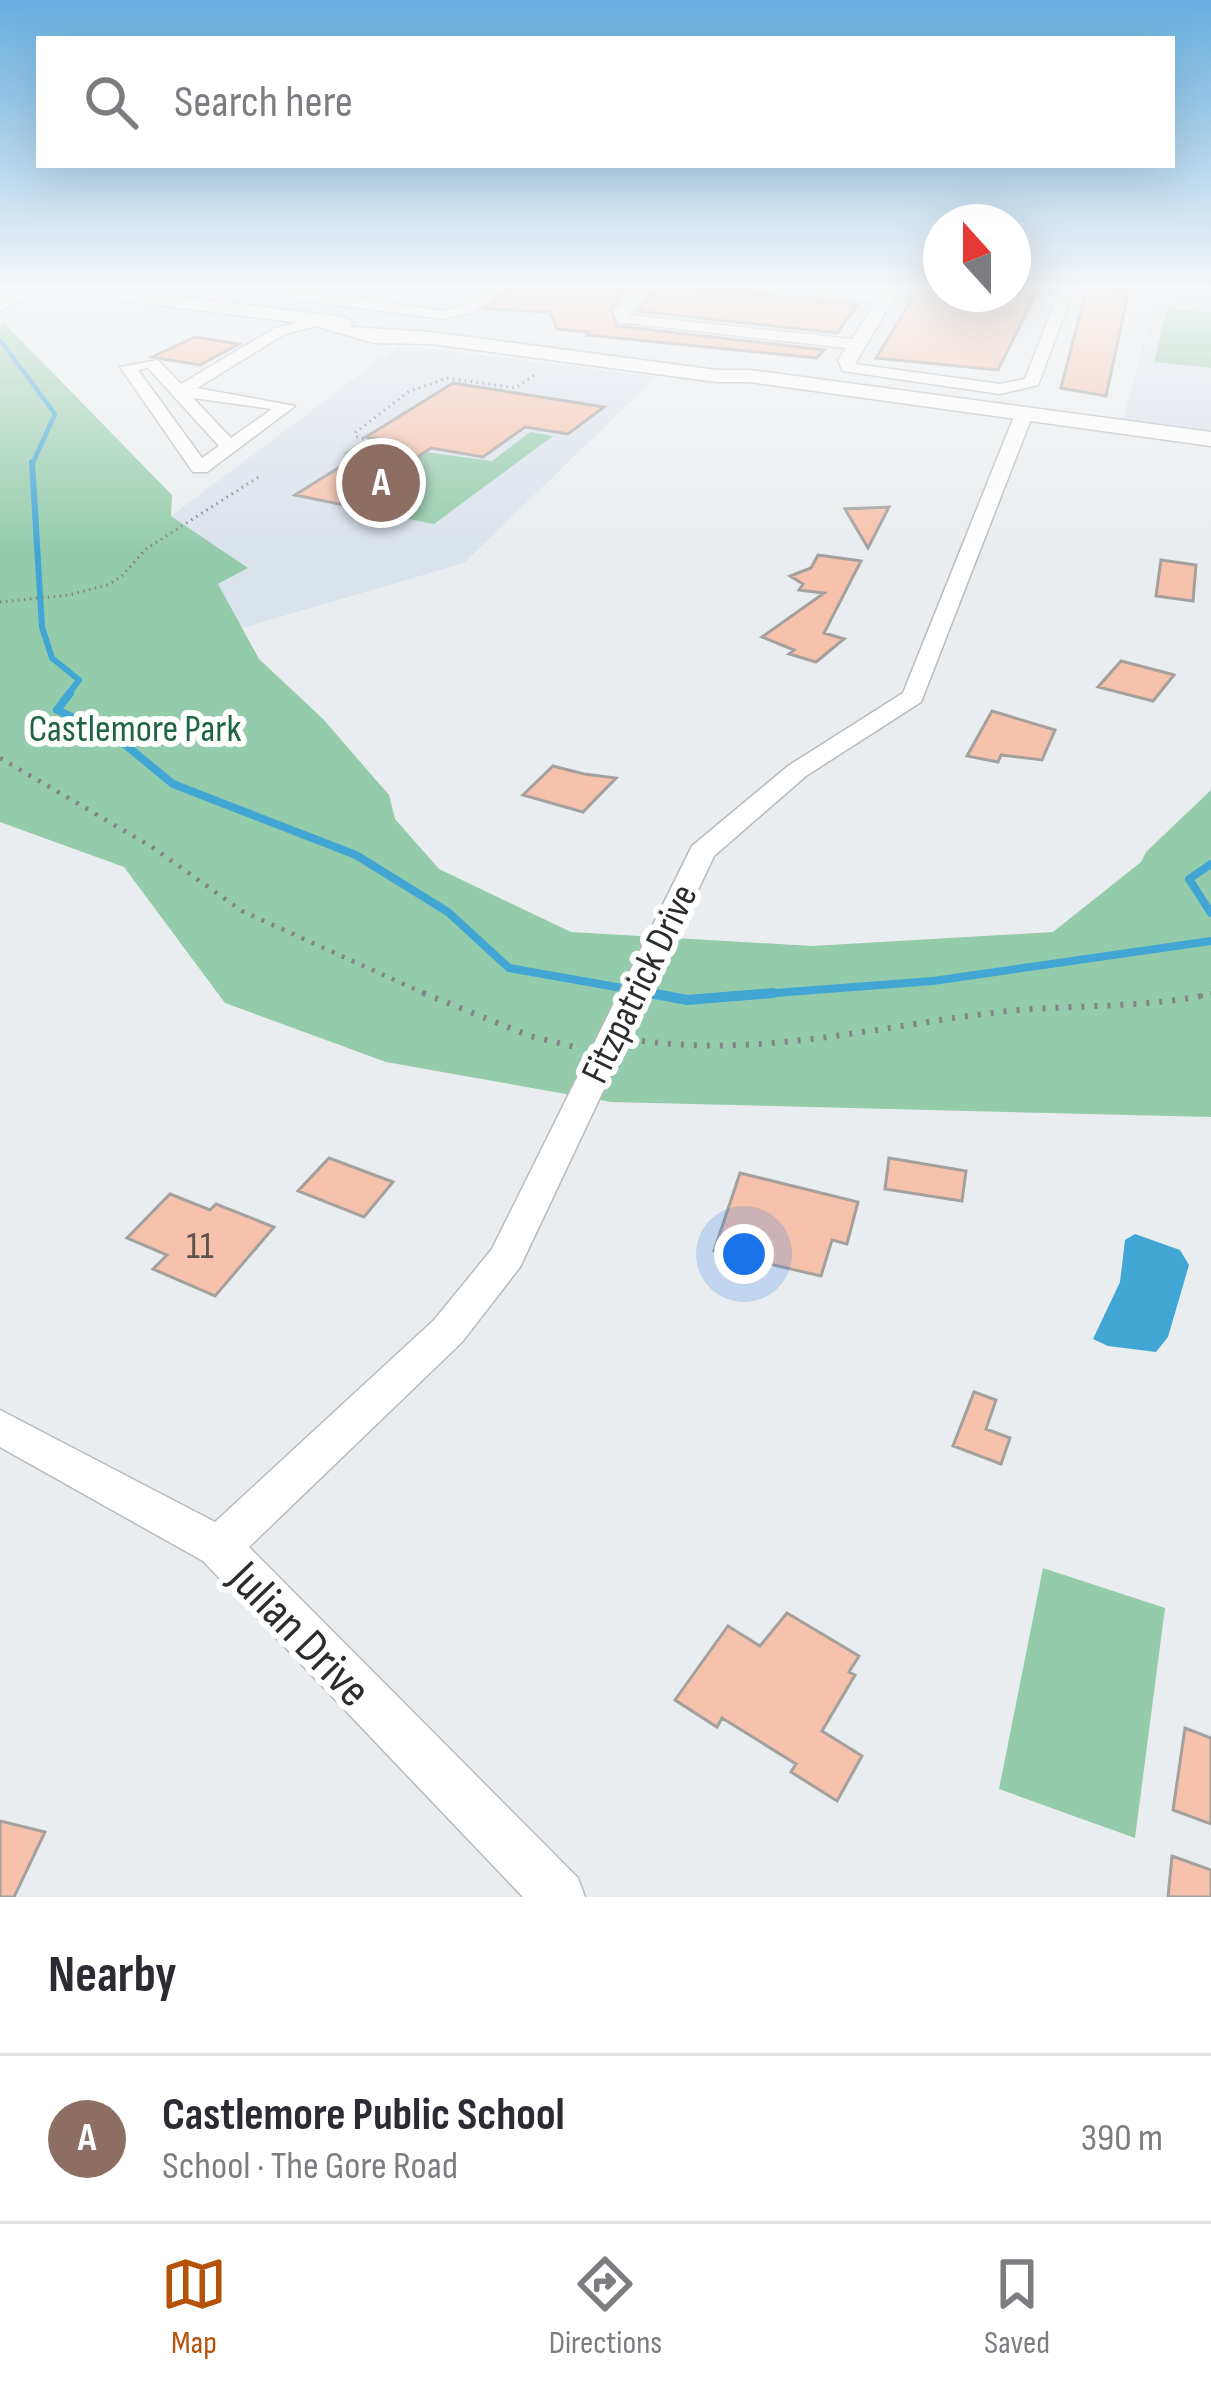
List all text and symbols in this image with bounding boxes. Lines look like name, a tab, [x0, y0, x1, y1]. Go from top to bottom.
search box	[36, 36, 1175, 168]
icon: search	[78, 69, 144, 135]
text: Search here	[174, 75, 353, 130]
north arrow	[923, 204, 1031, 312]
pin: A	[342, 438, 420, 528]
park label: Castlemore Park	[29, 706, 242, 753]
street label: Fitzpatrick Drive	[572, 877, 709, 1091]
house number: 11	[186, 1223, 214, 1270]
your location	[714, 1224, 774, 1284]
street label: Julian Drive	[216, 1550, 382, 1719]
text: Nearby	[48, 1945, 177, 2006]
text: Castlemore Public School	[162, 2088, 565, 2143]
text: A	[78, 2115, 96, 2162]
text: 390 m	[1081, 2115, 1163, 2162]
text: School · The Gore Road	[162, 2143, 458, 2190]
tab: Map	[161, 2251, 227, 2363]
tab: Directions	[549, 2251, 662, 2363]
tab: Saved	[984, 2251, 1050, 2363]

